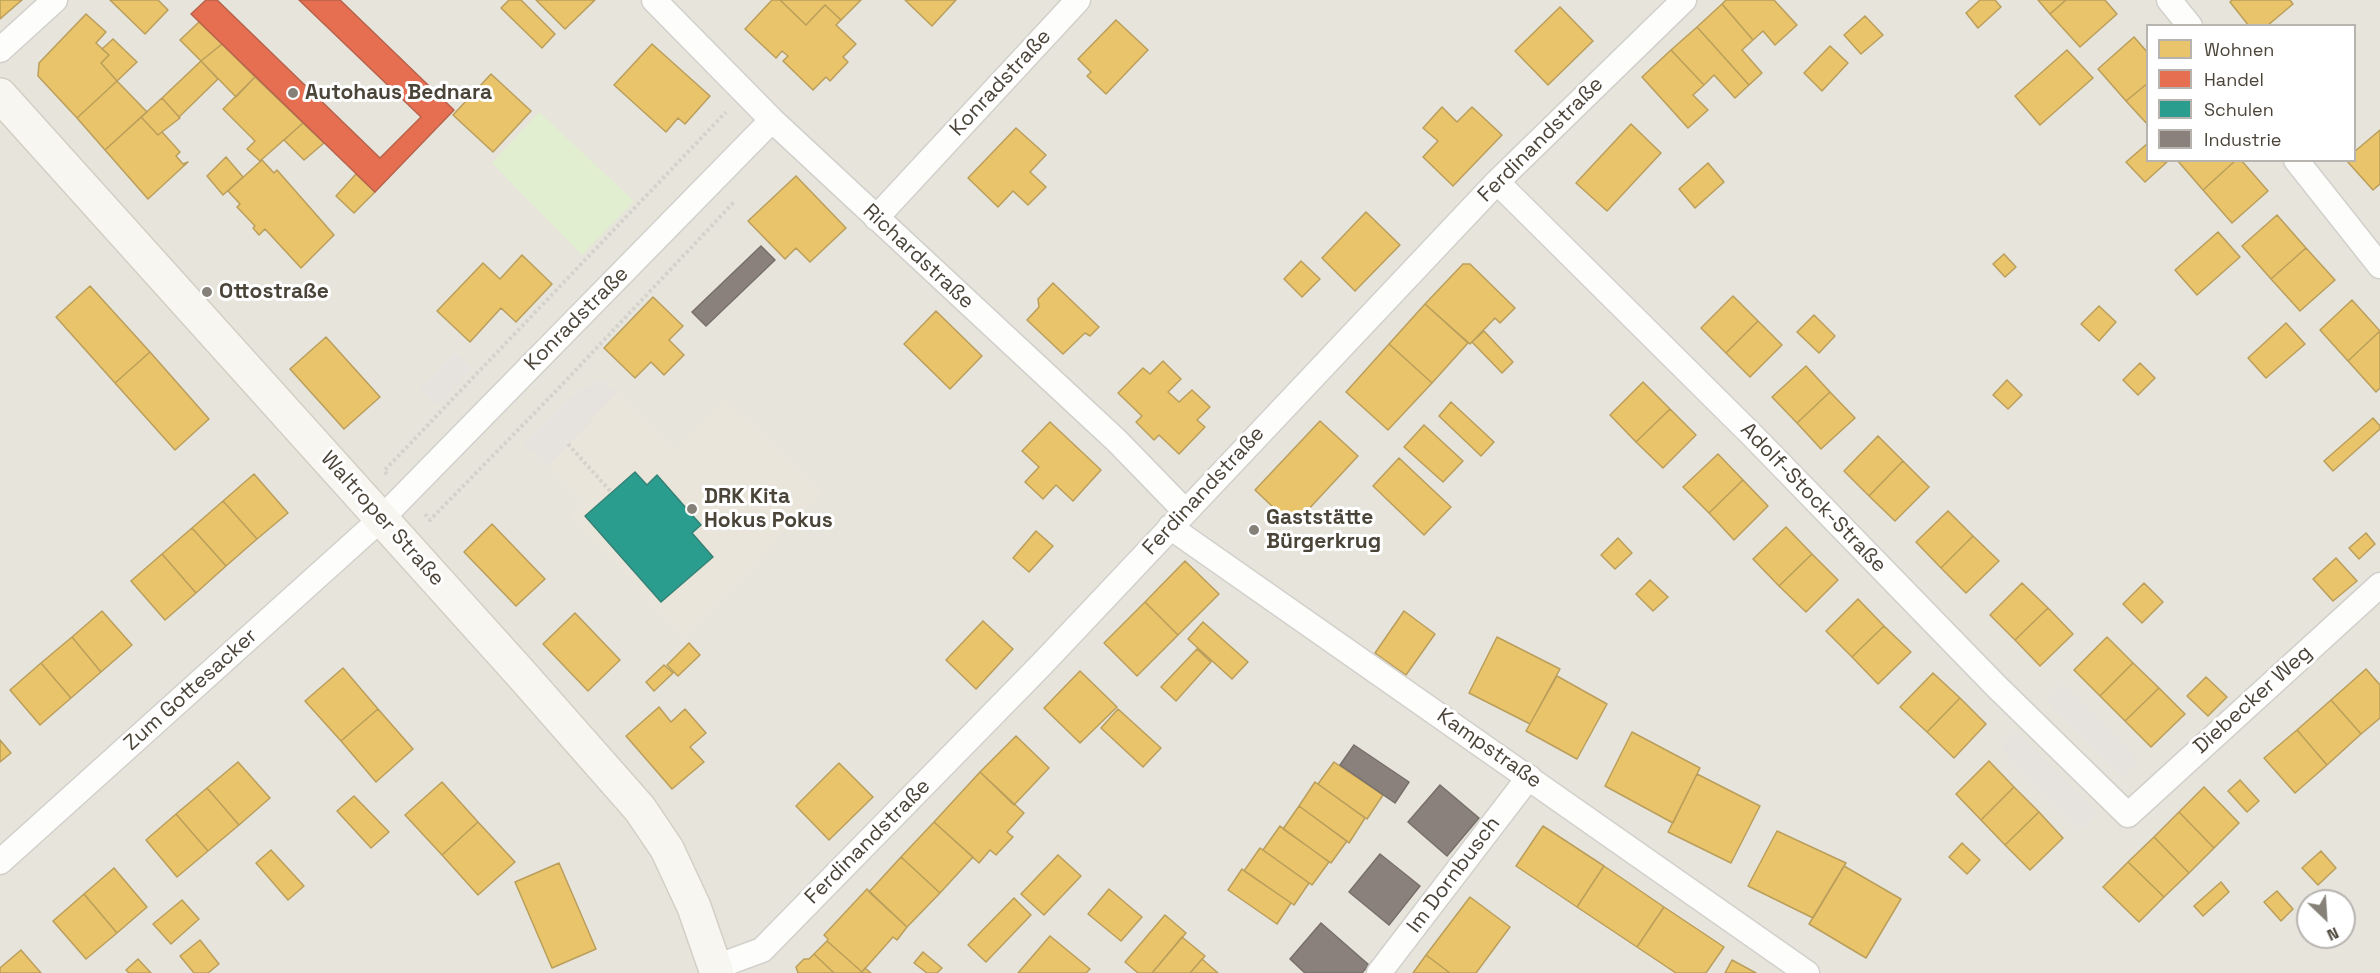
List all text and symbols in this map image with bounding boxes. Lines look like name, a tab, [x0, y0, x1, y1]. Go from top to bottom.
street label: Konradstraße	[945, 24, 1057, 142]
legend	[2146, 24, 2356, 162]
text: Wohnen	[2204, 38, 2274, 61]
text: Handel	[2204, 68, 2264, 91]
street label: Ferdinandstraße	[1473, 72, 1609, 208]
place label: Autohaus Bednara	[305, 80, 492, 106]
marker: Autohaus Bednara	[286, 86, 300, 100]
text: Schulen	[2204, 98, 2274, 121]
text: Industrie	[2204, 128, 2281, 151]
street label: Richardstraße	[857, 199, 979, 315]
street label: Konradstraße	[520, 262, 634, 376]
place label: Ottostraße	[219, 279, 329, 305]
marker: Ottostraße	[200, 285, 214, 299]
street label: Adolf-Stock-Straße	[1735, 418, 1891, 578]
street label: Ferdinandstraße	[1138, 421, 1270, 561]
street label: Waltroper Straße	[315, 446, 449, 592]
place label: DRK Kita Hokus Pokus	[704, 484, 833, 534]
marker: DRK Kita Hokus Pokus	[685, 502, 699, 516]
place label: Gaststätte Bürgerkrug	[1266, 505, 1381, 555]
marker: Gaststätte Bürgerkrug	[1247, 523, 1261, 537]
street label: Zum Gottesacker	[119, 624, 263, 756]
street label: Diebecker Weg	[2189, 640, 2317, 760]
street label: Kampstraße	[1432, 704, 1546, 794]
street label: Ferdinandstraße	[800, 774, 936, 910]
street label: Im Dornbusch	[1402, 812, 1506, 938]
north arrow	[2296, 889, 2356, 949]
text: N	[2324, 922, 2342, 946]

